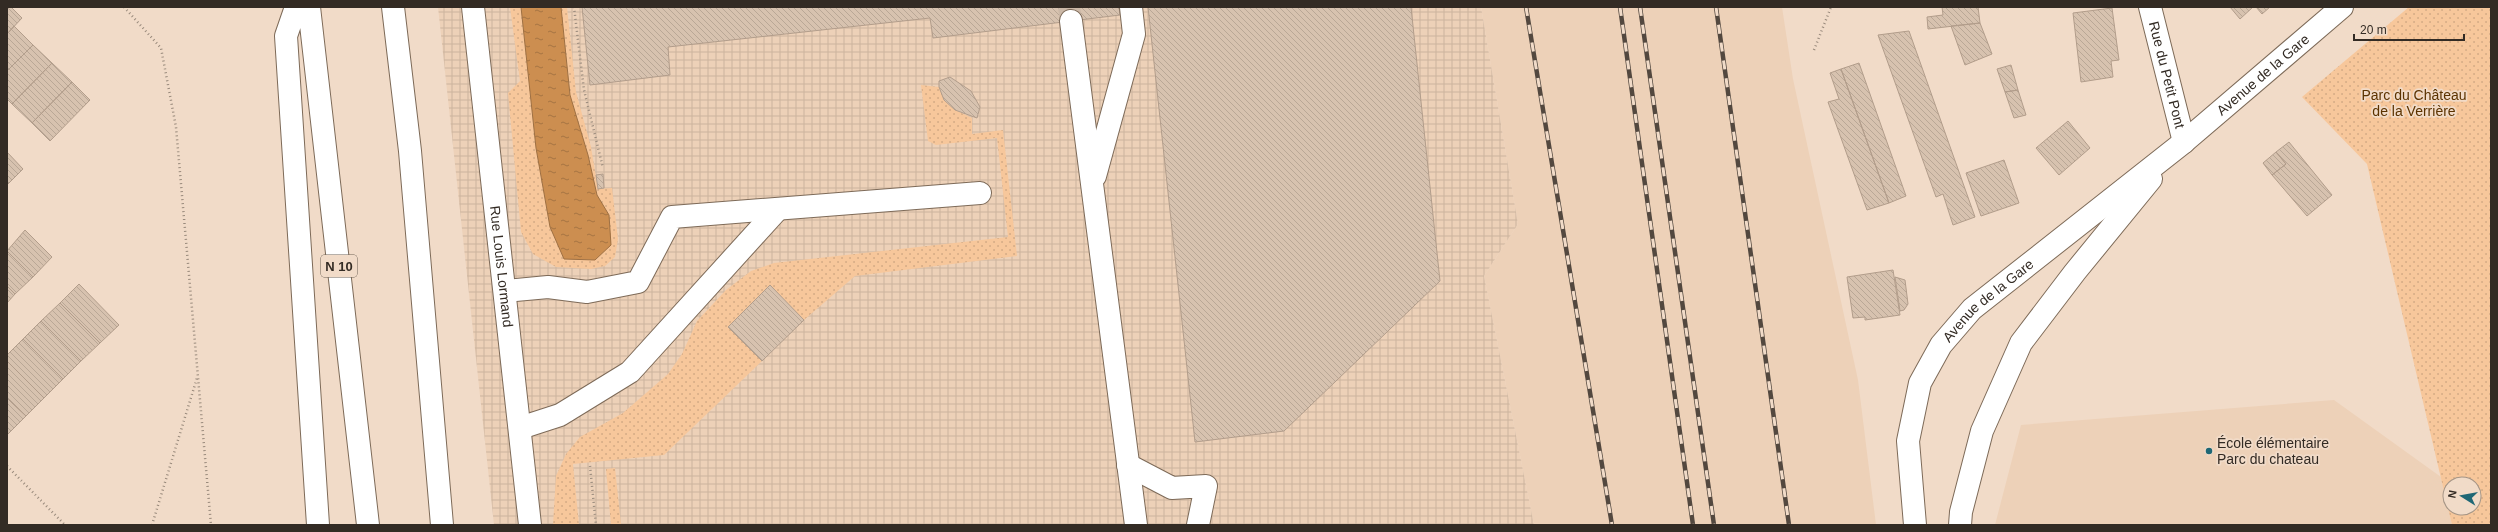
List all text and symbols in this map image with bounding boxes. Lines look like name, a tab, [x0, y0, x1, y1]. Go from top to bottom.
scale bar	[2354, 16, 2464, 42]
street label: Rue du Petit Pont	[2146, 20, 2188, 130]
text: 20 m	[2360, 23, 2387, 37]
street label: Avenue de la Gare	[2213, 31, 2313, 119]
park label: Parc du Château de la Verrière	[2361, 87, 2467, 119]
street label: Rue Louis Lormand	[487, 205, 516, 328]
road number: N 10	[321, 255, 357, 277]
street label: Avenue de la Gare	[1939, 256, 2037, 345]
place label: École élémentaire Parc du chateau	[2217, 435, 2329, 467]
marker: École élémentaire Parc du chateau	[2204, 446, 2214, 456]
north arrow	[2442, 476, 2482, 516]
text: N	[2446, 489, 2459, 499]

